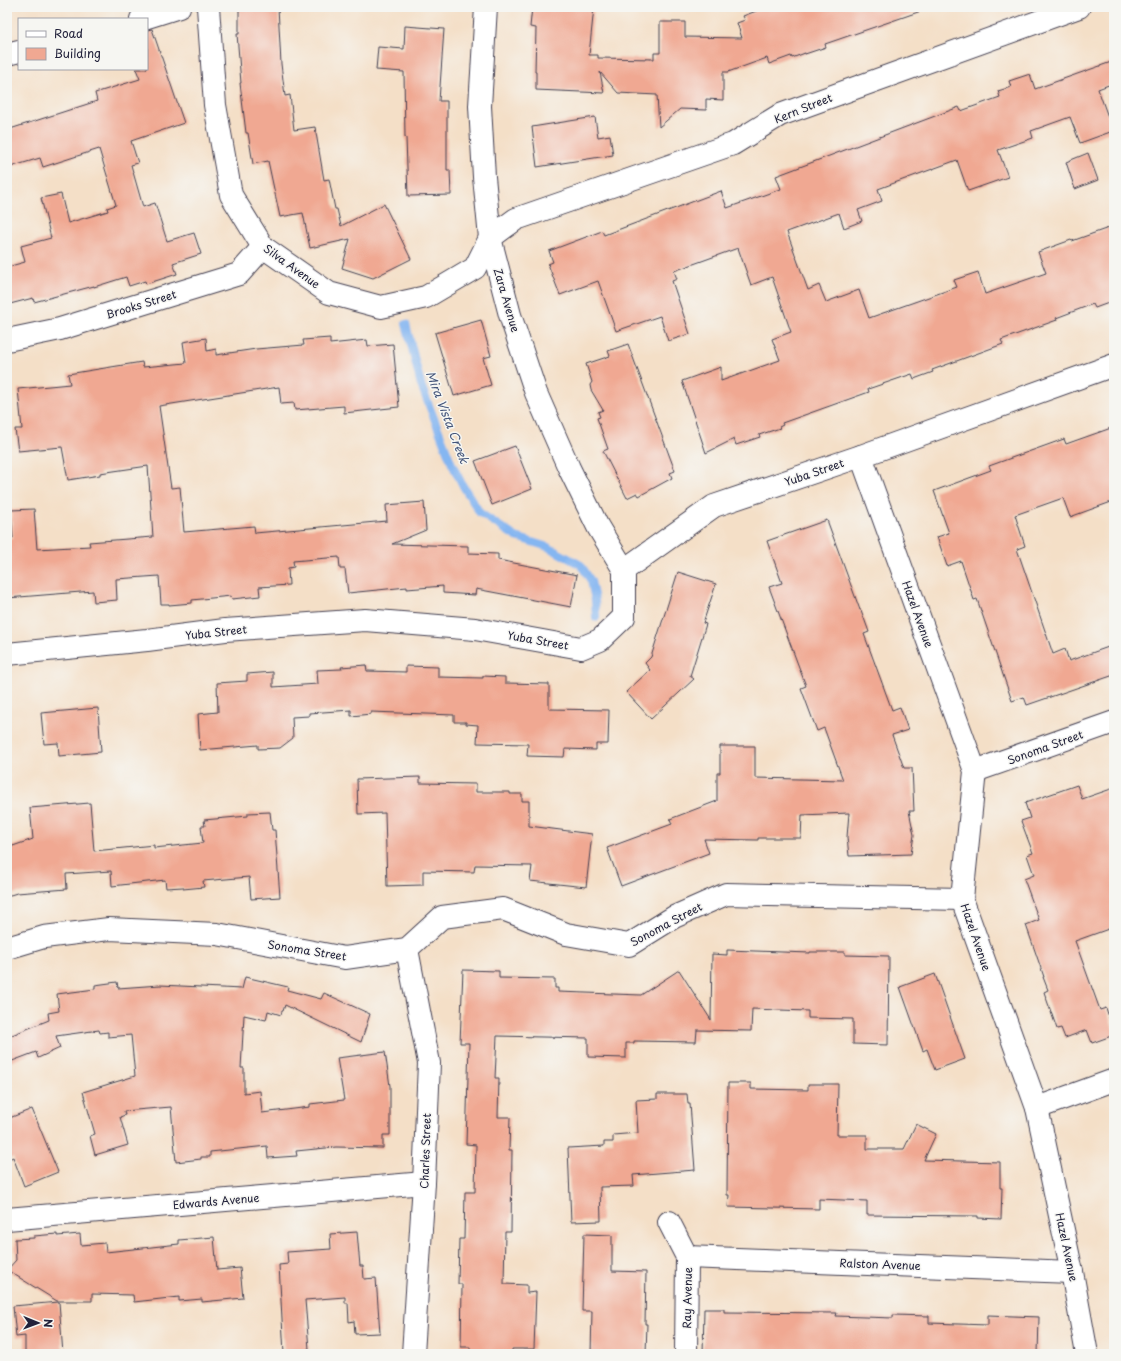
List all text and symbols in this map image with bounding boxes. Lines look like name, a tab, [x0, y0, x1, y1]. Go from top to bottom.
legend	[18, 18, 148, 70]
text: Road	[54, 24, 83, 42]
text: Building	[54, 44, 101, 62]
street label: Kern Street	[771, 88, 835, 127]
street label: Silva Avenue	[260, 240, 324, 292]
street label: Zara Avenue	[490, 266, 524, 334]
street label: Brooks Street	[104, 285, 179, 323]
water label: Mira Vista Creek	[422, 368, 474, 467]
street label: Yuba Street	[782, 454, 846, 490]
street label: Hazel Avenue	[898, 578, 938, 650]
street label: Yuba Street	[184, 620, 248, 644]
street label: Yuba Street	[506, 626, 570, 654]
street label: Sonoma Street	[1005, 725, 1086, 769]
street label: Sonoma Street	[627, 898, 706, 950]
street label: Hazel Avenue	[957, 901, 995, 973]
street label: Sonoma Street	[266, 935, 348, 965]
street label: Charles Street	[415, 1112, 435, 1189]
street label: Edwards Avenue	[172, 1189, 260, 1213]
street label: Hazel Avenue	[1051, 1211, 1083, 1283]
street label: Ralston Avenue	[839, 1254, 921, 1274]
street label: Ray Avenue	[678, 1267, 696, 1329]
north arrow	[18, 1303, 58, 1343]
text: N	[40, 1319, 57, 1328]

